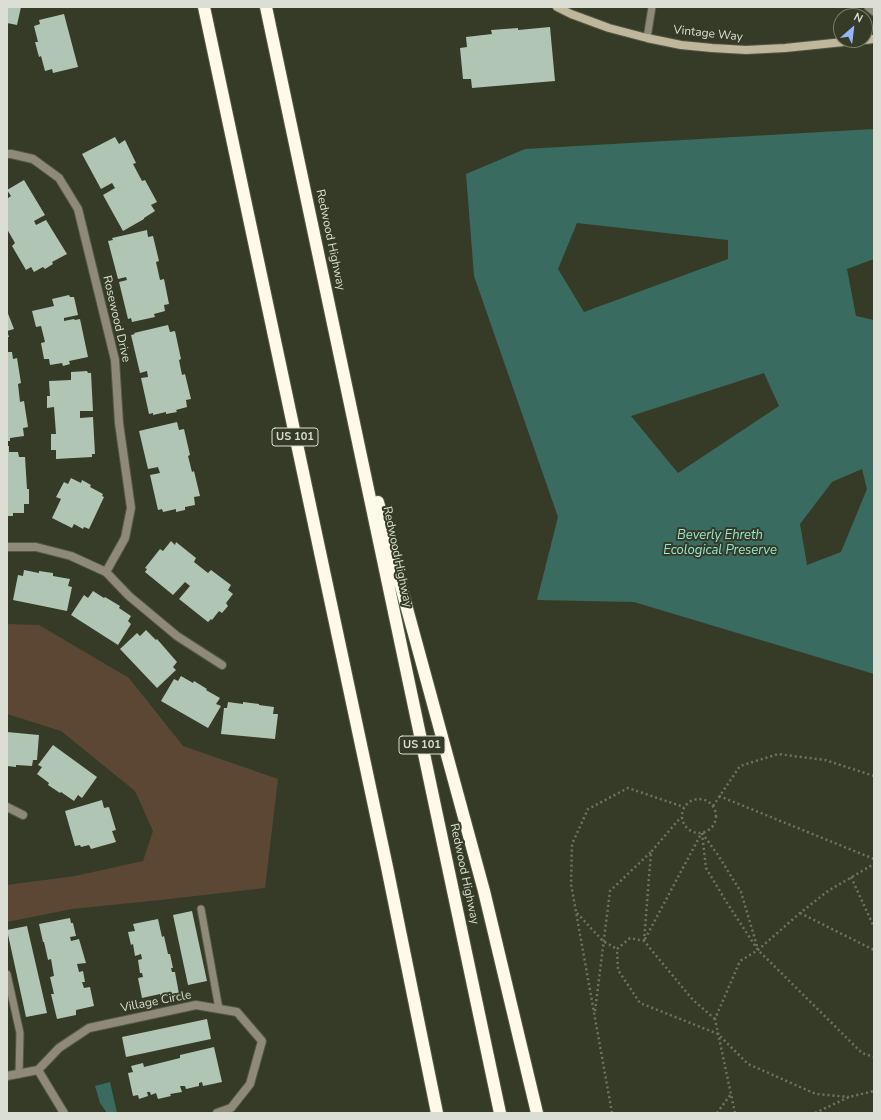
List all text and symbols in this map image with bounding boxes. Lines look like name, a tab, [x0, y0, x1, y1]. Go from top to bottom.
north arrow	[833, 8, 873, 48]
text: N	[851, 9, 866, 26]
street label: Vintage Way	[672, 23, 744, 45]
street label: Redwood Highway	[312, 188, 348, 292]
street label: Rosewood Drive	[99, 274, 133, 364]
road number: US 101	[272, 428, 318, 446]
street label: Redwood Highway	[379, 505, 415, 609]
water label: Beverly Ehreth Ecological Preserve	[663, 528, 777, 559]
road number: US 101	[399, 736, 445, 754]
street label: Redwood Highway	[446, 822, 482, 926]
street label: Village Circle	[120, 988, 192, 1016]

